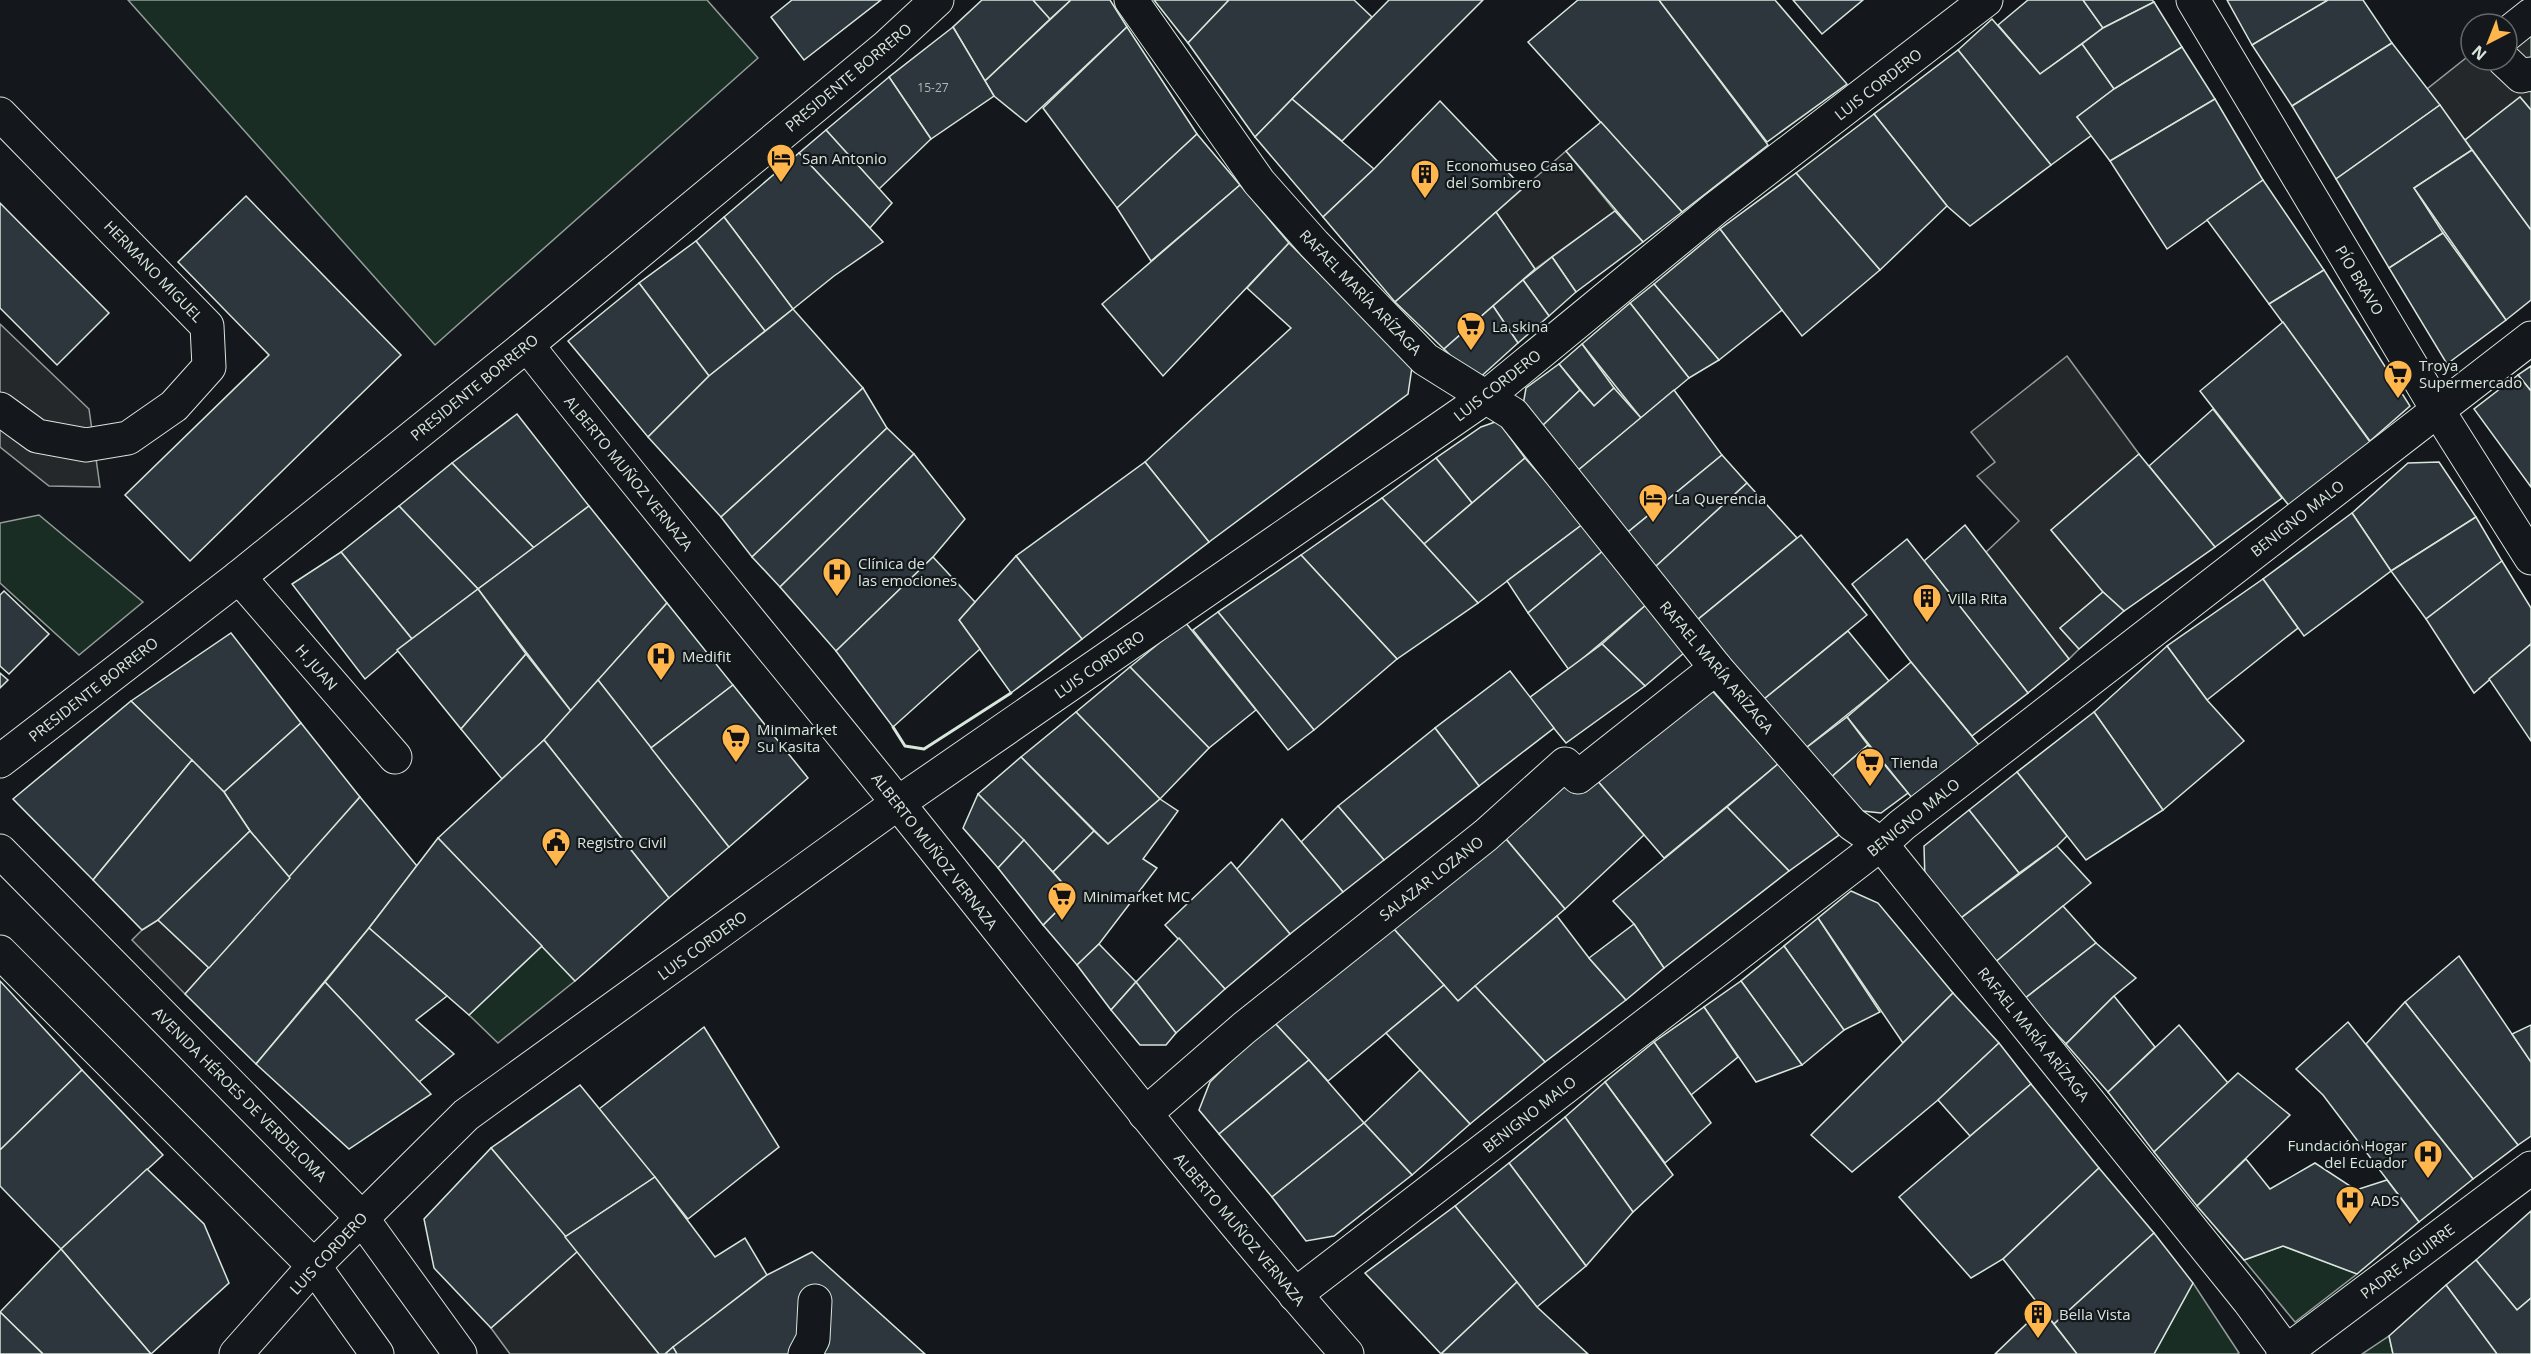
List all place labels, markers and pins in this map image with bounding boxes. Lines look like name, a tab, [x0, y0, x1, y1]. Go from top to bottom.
hotel icon: San Antonio	[765, 142, 797, 184]
place label: San Antonio	[802, 148, 887, 168]
place label: Economuseo Casa del Sombrero	[1446, 155, 1574, 192]
building icon: Economuseo Casa del Sombrero	[1409, 158, 1441, 200]
supermarket icon: La skina	[1455, 310, 1487, 352]
place label: La skina	[1492, 316, 1548, 336]
place label: Troya Supermercado	[2419, 355, 2522, 392]
supermarket icon: Troya Supermercado	[2382, 358, 2414, 400]
hotel icon: La Querencia	[1637, 482, 1669, 524]
place label: La Querencia	[1674, 488, 1766, 508]
place label: Clínica de las emociones	[858, 553, 957, 590]
hospital icon: Clínica de las emociones	[821, 556, 853, 598]
building icon: Villa Rita	[1911, 582, 1943, 624]
place label: Villa Rita	[1948, 588, 2007, 608]
hospital icon: Medifit	[645, 640, 677, 682]
place label: Medifit	[682, 646, 731, 666]
place label: Minimarket Su Kasita	[757, 719, 837, 756]
supermarket icon: Minimarket Su Kasita	[720, 722, 752, 764]
supermarket icon: Tienda	[1854, 746, 1886, 788]
place label: Tienda	[1891, 752, 1938, 772]
public building icon: Registro Civil	[540, 826, 572, 868]
place label: Registro Civil	[577, 832, 666, 852]
supermarket icon: Minimarket MC	[1046, 880, 1078, 922]
place label: Minimarket MC	[1083, 886, 1190, 906]
place label: Fundación Hogar del Ecuador	[2288, 1135, 2407, 1172]
hospital icon: Fundación Hogar del Ecuador	[2412, 1138, 2444, 1180]
hospital icon: ADS	[2334, 1184, 2366, 1226]
place label: ADS	[2371, 1190, 2400, 1210]
building icon: Bella Vista	[2022, 1298, 2054, 1340]
place label: Bella Vista	[2059, 1304, 2130, 1324]

